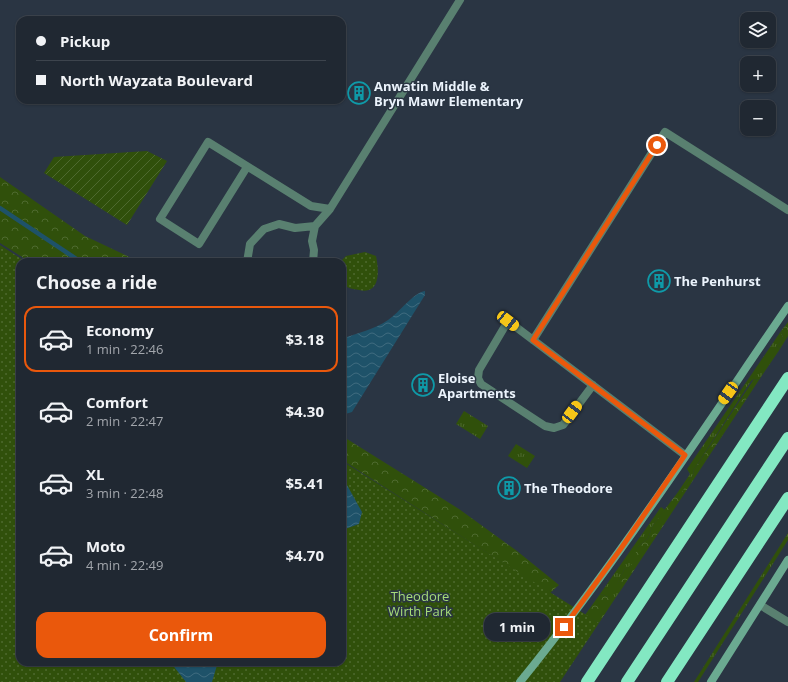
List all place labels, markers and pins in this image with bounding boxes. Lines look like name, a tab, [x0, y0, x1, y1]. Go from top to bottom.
place label: Anwatin Middle & Bryn Mawr Elementary	[374, 77, 524, 110]
building icon: Anwatin Middle & Bryn Mawr Elementary	[346, 80, 372, 106]
building icon: The Penhurst	[646, 268, 672, 294]
place label: The Penhurst	[674, 272, 761, 290]
place label: Eloise Apartments	[438, 369, 516, 402]
building icon: Eloise Apartments	[410, 372, 436, 398]
building icon: The Theodore	[496, 475, 522, 501]
place label: The Theodore	[524, 479, 613, 497]

